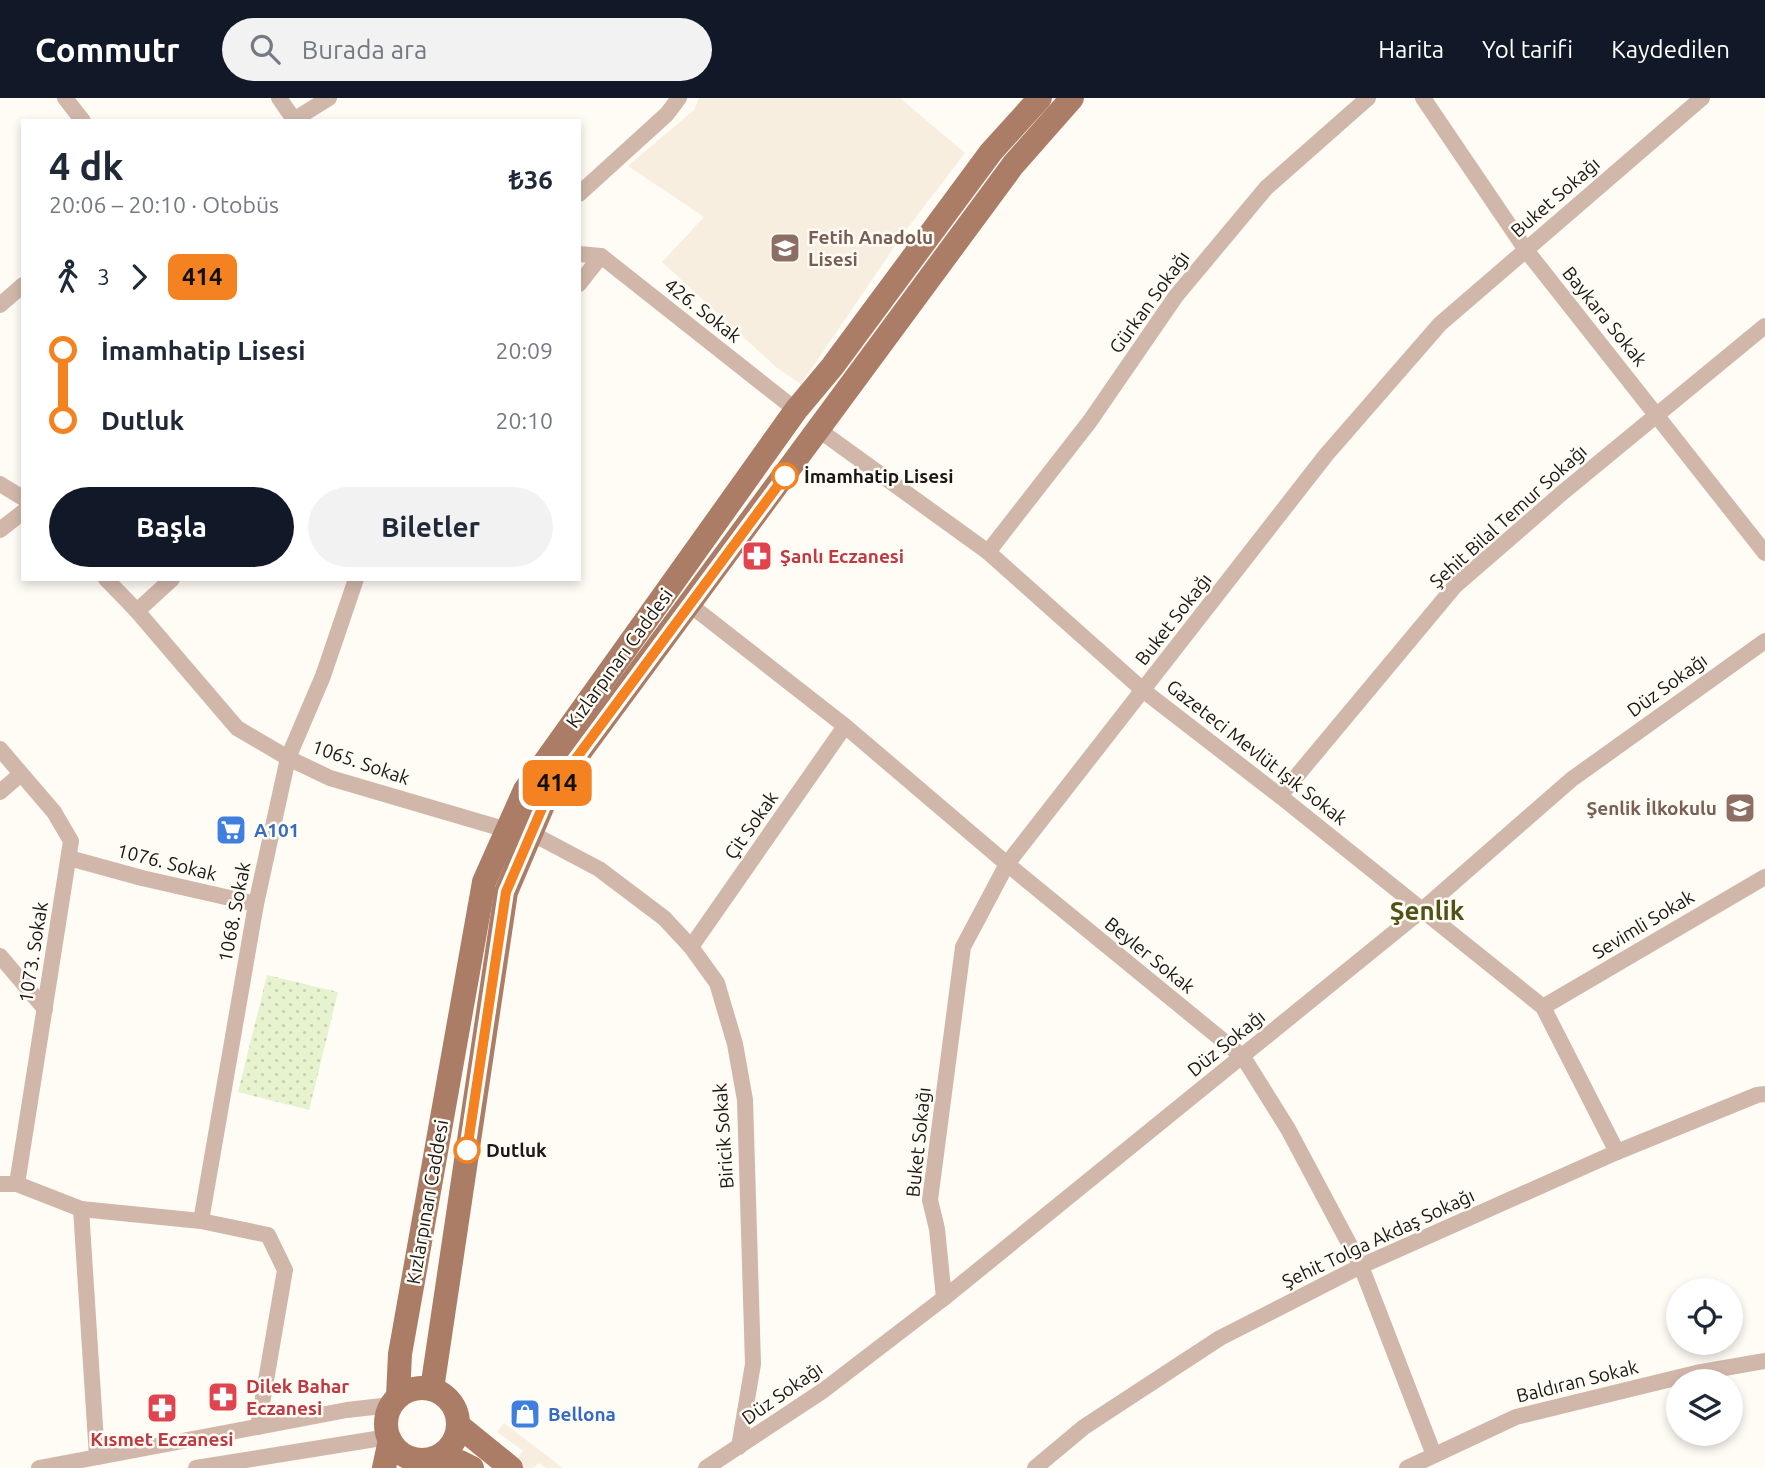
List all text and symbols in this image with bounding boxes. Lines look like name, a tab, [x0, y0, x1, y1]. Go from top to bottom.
search box	[222, 18, 712, 81]
icon: search	[246, 30, 284, 68]
text: Commutr	[35, 31, 180, 68]
text: Burada ara	[302, 35, 427, 64]
text: Harita	[1378, 36, 1444, 63]
text: Yol tarifi	[1482, 36, 1573, 63]
text: Kaydedilen	[1611, 36, 1730, 63]
text: 4 dk	[49, 145, 124, 187]
street label: Buket Sokağı	[1506, 152, 1604, 242]
text: ₺36	[509, 165, 553, 194]
text: 20:06 – 20:10 · Otobüs	[49, 192, 279, 217]
place label: Fetih Anadolu Lisesi	[808, 226, 933, 270]
school or university icon: Fetih Anadolu Lisesi	[768, 231, 802, 265]
street label: Gürkan Sokağı	[1104, 247, 1194, 357]
icon: walk	[49, 258, 87, 296]
icon: forward	[120, 258, 158, 296]
street label: Baykara Sokak	[1558, 262, 1652, 370]
text: 414	[182, 263, 223, 290]
text: 3	[97, 264, 110, 289]
street label: 426. Sokak	[660, 273, 746, 347]
text: İmamhatip Lisesi	[101, 336, 306, 365]
text: 20:09	[495, 338, 553, 363]
text: Dutluk	[101, 406, 184, 435]
text: 20:10	[495, 408, 553, 433]
street label: Şehit Bilal Temur Sokağı	[1425, 440, 1591, 592]
marker: İmamhatip Lisesi	[772, 463, 798, 489]
place label: İmamhatip Lisesi	[804, 465, 953, 487]
button: Başla	[49, 487, 294, 567]
button: Biletler	[308, 487, 553, 567]
pharmacy icon: Şanlı Eczanesi	[740, 539, 774, 573]
place label: Şanlı Eczanesi	[780, 545, 904, 567]
street label: Buket Sokağı	[1130, 569, 1216, 669]
street label: Kızlarpınarı Caddesi	[561, 584, 677, 732]
street label: Düz Sokağı	[1623, 649, 1711, 721]
street label: Gazeteci Mevlüt Işık Sokak	[1162, 675, 1352, 829]
street label: 1065. Sokak	[309, 735, 413, 789]
line badge: 414	[517, 760, 597, 806]
text: 414	[537, 769, 577, 796]
street label: Çit Sokak	[720, 786, 783, 863]
school or university icon: Şenlik İlkokulu	[1723, 791, 1757, 825]
place label: Şenlik İlkokulu	[1586, 797, 1717, 819]
supermarket icon: A101	[214, 813, 248, 847]
place label: A101	[254, 819, 300, 841]
street label: 1076. Sokak	[115, 839, 219, 885]
street label: 1068. Sokak	[213, 859, 255, 964]
street label: Sevimli Sokak	[1588, 885, 1698, 963]
district label: Şenlik	[1390, 896, 1465, 926]
street label: 1073. Sokak	[14, 900, 52, 1004]
street label: Beyler Sokak	[1101, 912, 1199, 998]
street label: Düz Sokağı	[1183, 1005, 1269, 1081]
street label: Biricik Sokak	[708, 1082, 738, 1190]
street label: Buket Sokağı	[901, 1086, 935, 1198]
street label: Kızlarpınarı Caddesi	[402, 1118, 452, 1286]
marker: Dutluk	[454, 1137, 480, 1163]
place label: Dutluk	[486, 1139, 547, 1161]
street label: Şehit Tolga Akdaş Sokağı	[1278, 1184, 1478, 1292]
map controls	[1666, 1278, 1743, 1446]
button: locate	[1666, 1278, 1743, 1355]
street label: Baldıran Sokak	[1514, 1355, 1641, 1407]
street label: Düz Sokağı	[737, 1357, 827, 1429]
button: layers	[1666, 1369, 1743, 1446]
place label: Dilek Bahar Eczanesi	[246, 1375, 349, 1419]
pharmacy icon: Dilek Bahar Eczanesi	[206, 1380, 240, 1414]
pharmacy icon: Kısmet Eczanesi	[145, 1391, 179, 1425]
shop icon: Bellona	[508, 1397, 542, 1431]
place label: Bellona	[548, 1403, 616, 1425]
place label: Kısmet Eczanesi	[90, 1428, 234, 1450]

